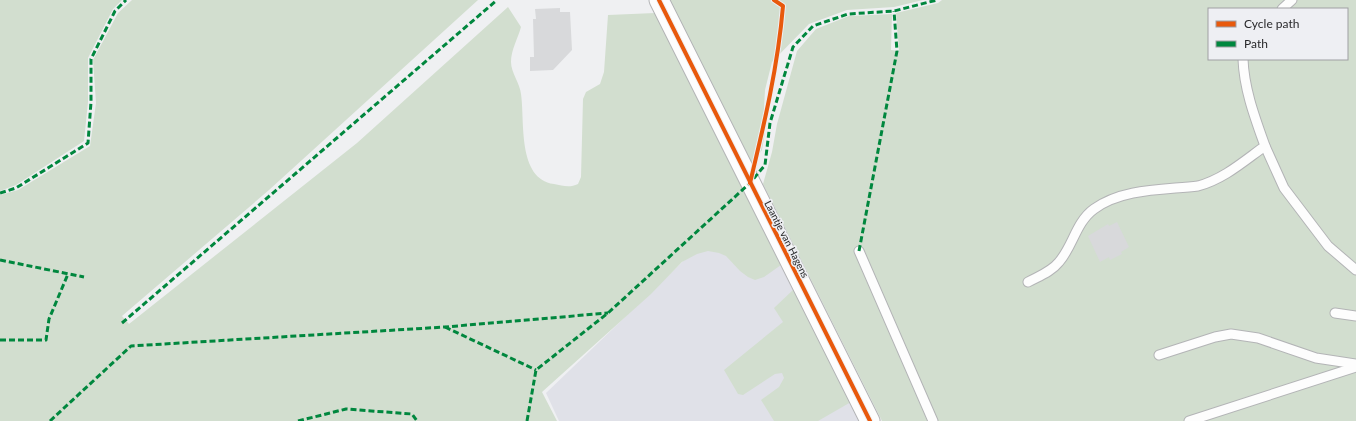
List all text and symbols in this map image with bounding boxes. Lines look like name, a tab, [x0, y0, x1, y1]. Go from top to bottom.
legend	[1208, 8, 1348, 60]
text: Cycle path	[1244, 16, 1299, 31]
text: Path	[1244, 36, 1268, 51]
street label: Laantje van Hagens	[762, 198, 812, 280]

